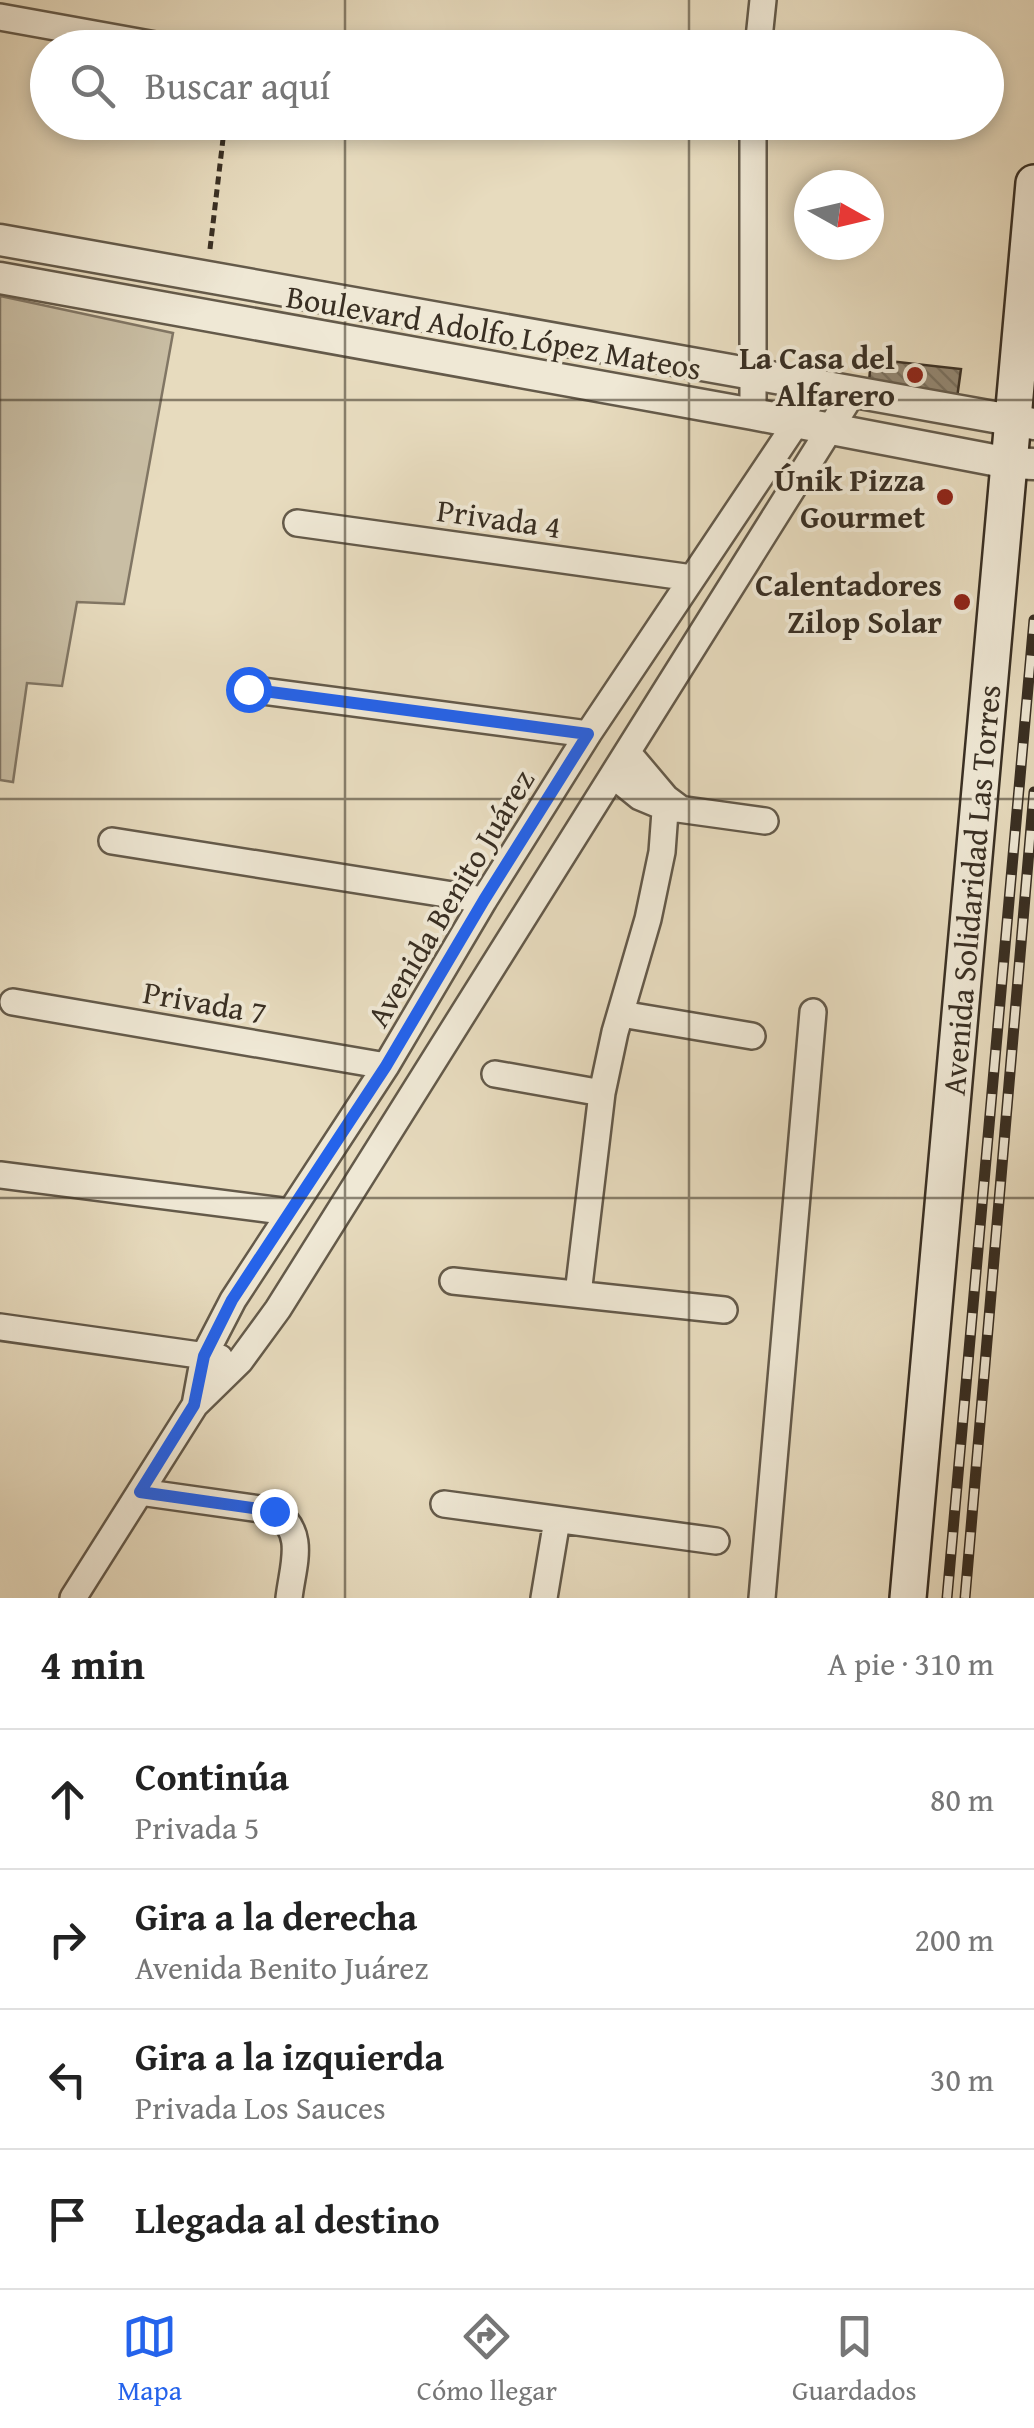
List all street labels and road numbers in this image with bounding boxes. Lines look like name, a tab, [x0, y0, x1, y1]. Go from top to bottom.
street label: Boulevard Adolfo López Mateos	[283, 272, 705, 392]
street label: Privada 4	[434, 486, 564, 550]
street label: Avenida Solidaridad Las Torres	[930, 683, 1012, 1097]
street label: Avenida Benito Juárez	[354, 760, 546, 1036]
street label: Privada 7	[140, 968, 270, 1036]

